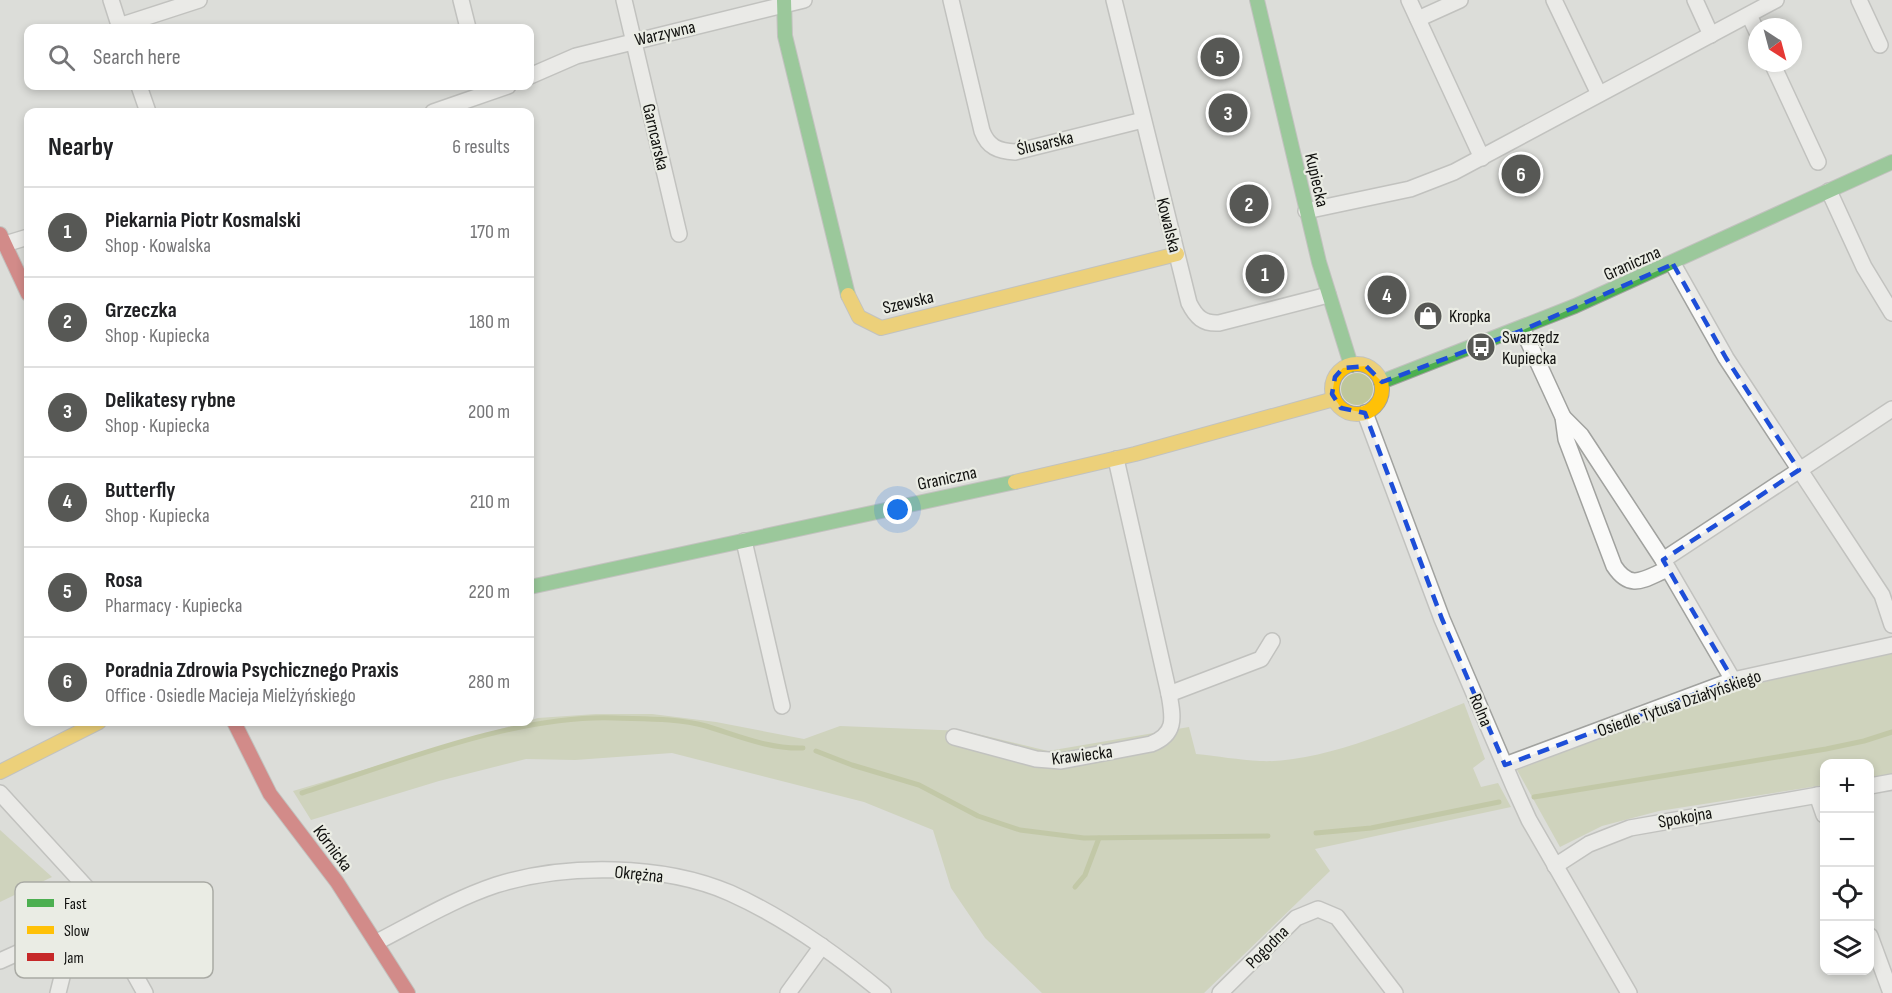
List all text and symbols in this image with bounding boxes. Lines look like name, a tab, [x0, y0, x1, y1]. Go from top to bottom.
street label: Warzywna	[633, 16, 698, 51]
north arrow	[1748, 18, 1802, 72]
search box	[24, 24, 534, 90]
pin: 5	[1200, 34, 1240, 80]
icon: search	[45, 41, 78, 74]
text: Search here	[93, 44, 180, 71]
pin: 3	[1208, 90, 1248, 136]
street label: Garncarska	[638, 102, 673, 173]
street label: Ślusarska	[1015, 127, 1075, 160]
text: Nearby	[48, 132, 114, 163]
text: 6 results	[452, 135, 510, 159]
street label: Kupiecka	[1300, 151, 1333, 209]
pin: 6	[1502, 152, 1540, 196]
pin: 2	[1230, 182, 1268, 226]
street label: Kowalska	[1152, 196, 1185, 255]
text: Piekarnia Piotr Kosmalski	[105, 207, 301, 234]
text: 1	[64, 220, 71, 244]
text: 170 m	[470, 220, 510, 244]
text: Shop · Kowalska	[105, 234, 211, 258]
street label: Graniczna	[1600, 242, 1664, 285]
pin: 1	[1246, 252, 1284, 296]
pin: 4	[1368, 272, 1406, 318]
street label: Szewska	[881, 286, 936, 319]
text: Grzeczka	[105, 297, 177, 324]
shop icon: Kropka	[1412, 300, 1444, 332]
place label: Kropka	[1449, 306, 1491, 327]
text: 2	[63, 310, 72, 334]
text: 180 m	[469, 310, 510, 334]
text: Shop · Kupiecka	[105, 324, 210, 348]
place label: Swarzędz Kupiecka	[1502, 327, 1560, 369]
bus stop icon: Swarzędz Kupiecka	[1465, 331, 1497, 363]
text: Delikatesy rybne	[105, 387, 236, 414]
text: 3	[63, 400, 72, 424]
text: 200 m	[468, 400, 510, 424]
text: Shop · Kupiecka	[105, 414, 210, 438]
street label: Graniczna	[916, 462, 979, 495]
text: Butterfly	[105, 477, 176, 504]
text: 4	[63, 490, 72, 514]
text: 210 m	[470, 490, 510, 514]
your location	[883, 495, 912, 524]
text: Shop · Kupiecka	[105, 504, 210, 528]
text: Rosa	[105, 567, 143, 594]
text: 5	[63, 580, 72, 604]
text: 220 m	[469, 580, 510, 604]
text: Pharmacy · Kupiecka	[105, 594, 242, 618]
text: Poradnia Zdrowia Psychicznego Praxis	[105, 657, 399, 684]
street label: Osiedle Tytusa Działyńskiego	[1594, 666, 1764, 741]
text: 6	[63, 670, 72, 694]
text: 280 m	[468, 670, 510, 694]
text: Office · Osiedle Macieja Mielżyńskiego	[105, 684, 356, 708]
street label: Rolna	[1464, 691, 1497, 730]
street label: Krawiecka	[1050, 741, 1114, 770]
map controls	[1820, 759, 1874, 975]
button: +	[1820, 759, 1874, 813]
street label: Spokojna	[1656, 802, 1714, 833]
button: −	[1820, 813, 1874, 867]
street label: Kórnicka	[308, 821, 357, 876]
street label: Okrężna	[613, 861, 664, 888]
button: locate	[1820, 867, 1874, 921]
legend	[15, 882, 213, 978]
text: Fast	[64, 895, 87, 914]
button: layers	[1820, 921, 1874, 975]
text: Slow	[64, 922, 89, 941]
street label: Pogodna	[1242, 922, 1293, 973]
text: Jam	[63, 949, 84, 968]

